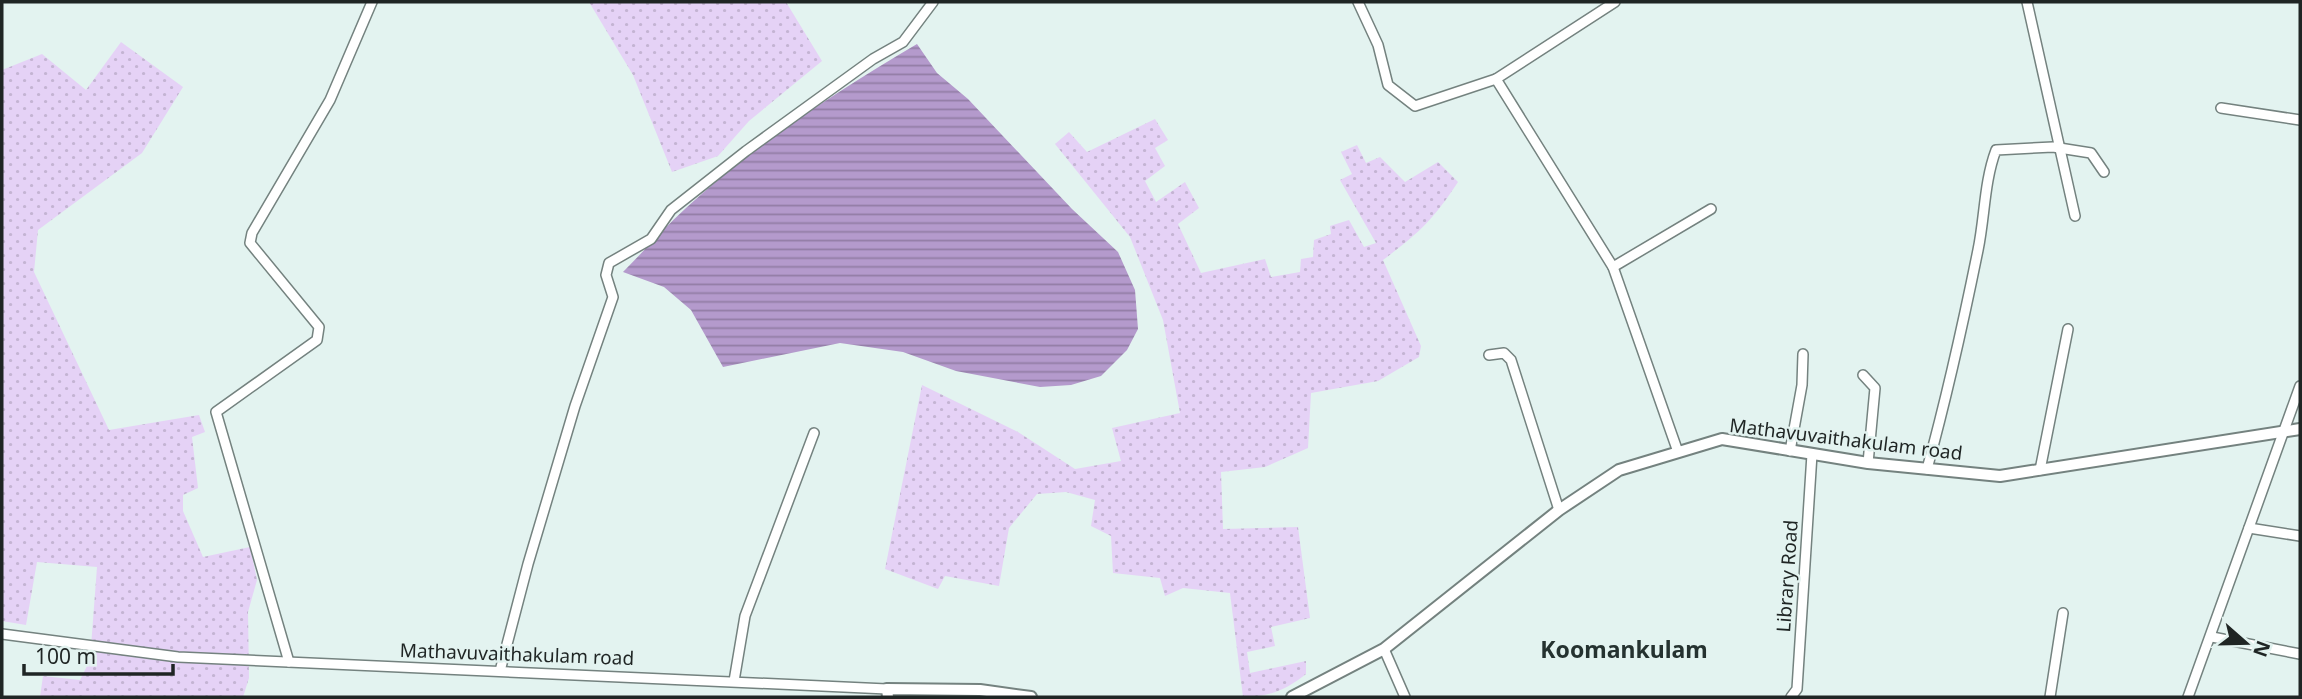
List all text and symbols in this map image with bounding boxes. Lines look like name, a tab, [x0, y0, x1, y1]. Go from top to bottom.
street label: Mathavuvaithakulam road	[1728, 412, 1964, 466]
street label: Library Road	[1770, 519, 1804, 633]
north arrow	[2211, 608, 2281, 678]
scale bar	[24, 632, 173, 676]
district label: Koomankulam	[1540, 633, 1708, 665]
street label: Mathavuvaithakulam road	[399, 637, 635, 671]
text: N	[2247, 637, 2277, 661]
text: 100 m	[35, 642, 96, 670]

